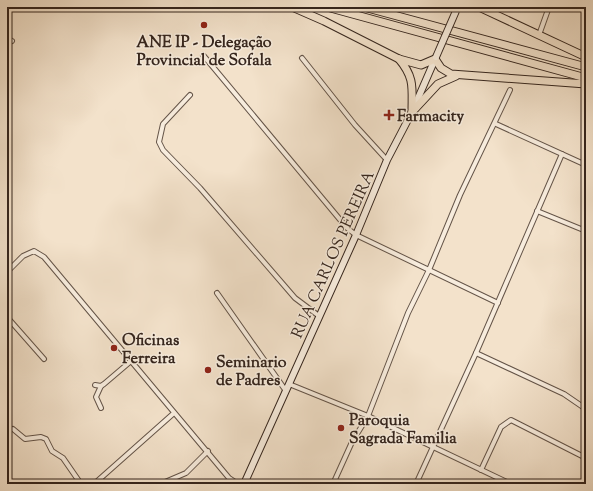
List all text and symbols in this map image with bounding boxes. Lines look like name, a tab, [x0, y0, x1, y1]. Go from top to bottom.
marker: ANE IP - Delegação Provincial de Sofala	[199, 20, 209, 30]
place label: ANE IP - Delegação Provincial de Sofala	[136, 32, 272, 73]
place label: Farmacity	[397, 106, 464, 129]
marker: Farmacity	[384, 110, 394, 120]
street label: RUA CARLOS PEREIRA	[287, 167, 382, 343]
place label: Oficinas Ferreira	[122, 330, 179, 371]
marker: Oficinas Ferreira	[109, 343, 119, 353]
place label: Seminario de Padres	[216, 352, 287, 393]
marker: Seminario de Padres	[203, 365, 213, 375]
place label: Paroquia Sagrada Familia	[349, 410, 457, 451]
marker: Paroquia Sagrada Familia	[336, 423, 346, 433]

